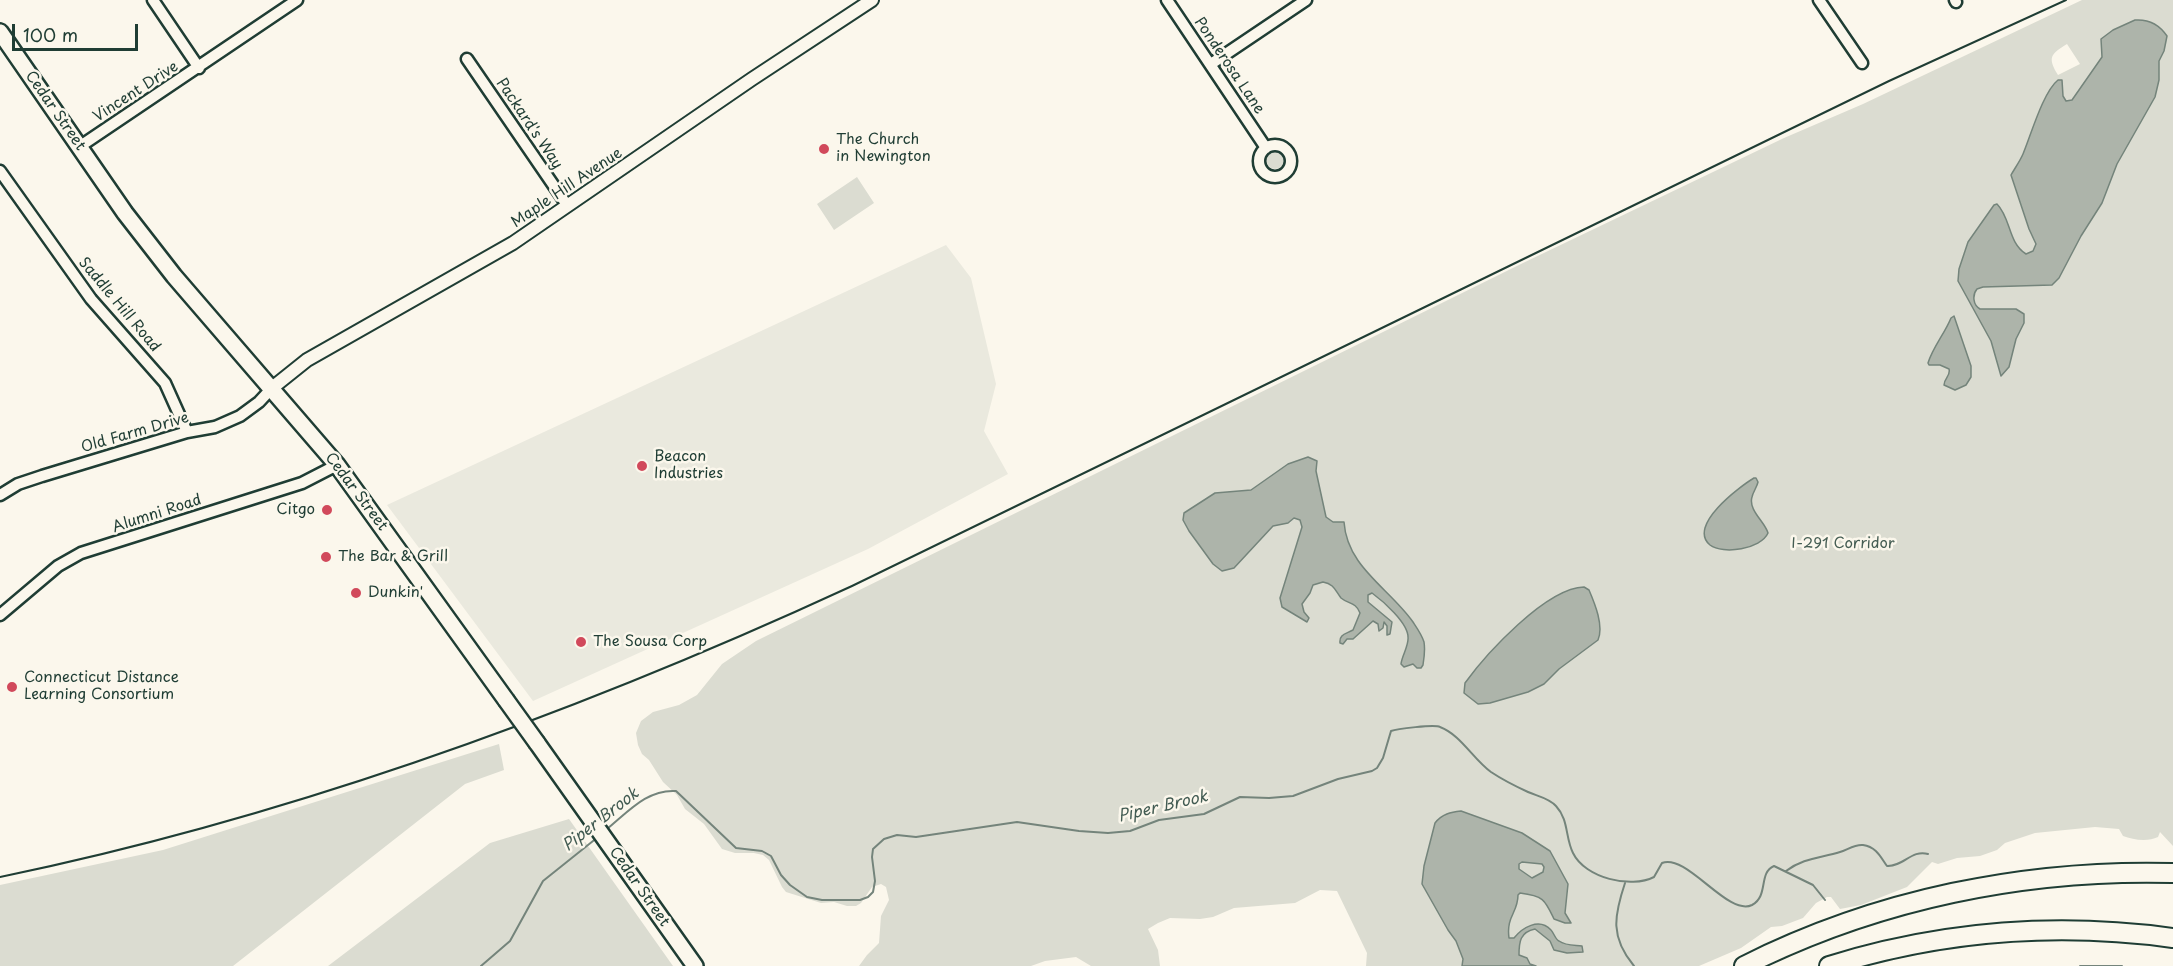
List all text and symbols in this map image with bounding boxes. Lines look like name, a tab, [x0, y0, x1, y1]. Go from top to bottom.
scale bar	[15, 12, 141, 50]
street label: Ponderosa Lane	[1190, 14, 1268, 118]
text: 100 m	[23, 21, 78, 48]
street label: Vincent Drive	[90, 58, 182, 126]
street label: Cedar Street	[21, 68, 89, 154]
street label: Packard's Way	[492, 75, 566, 173]
place label: The Church in Newington	[836, 131, 931, 166]
marker: The Church in Newington	[817, 142, 831, 156]
street label: Maple Hill Avenue	[508, 144, 626, 232]
street label: Saddle Hill Road	[74, 254, 164, 356]
street label: Old Farm Drive	[79, 409, 191, 457]
place label: Beacon Industries	[654, 448, 723, 483]
street label: Cedar Street	[321, 449, 391, 535]
marker: Beacon Industries	[635, 459, 649, 473]
street label: Alumni Road	[110, 491, 204, 537]
place label: Citgo	[276, 501, 315, 519]
marker: Citgo	[320, 503, 334, 517]
park label: I-291 Corridor	[1791, 535, 1895, 553]
place label: The Bar & Grill	[338, 548, 448, 566]
marker: The Bar & Grill	[319, 550, 333, 564]
place label: Dunkin'	[368, 584, 423, 602]
marker: Dunkin'	[349, 586, 363, 600]
place label: The Sousa Corp	[593, 633, 707, 651]
marker: The Sousa Corp	[574, 635, 588, 649]
place label: Connecticut Distance Learning Consortium	[24, 669, 179, 704]
marker: Connecticut Distance Learning Consortium	[5, 680, 19, 694]
water label: Piper Brook	[559, 784, 643, 856]
water label: Piper Brook	[1116, 787, 1210, 827]
street label: Cedar Street	[605, 844, 673, 930]

